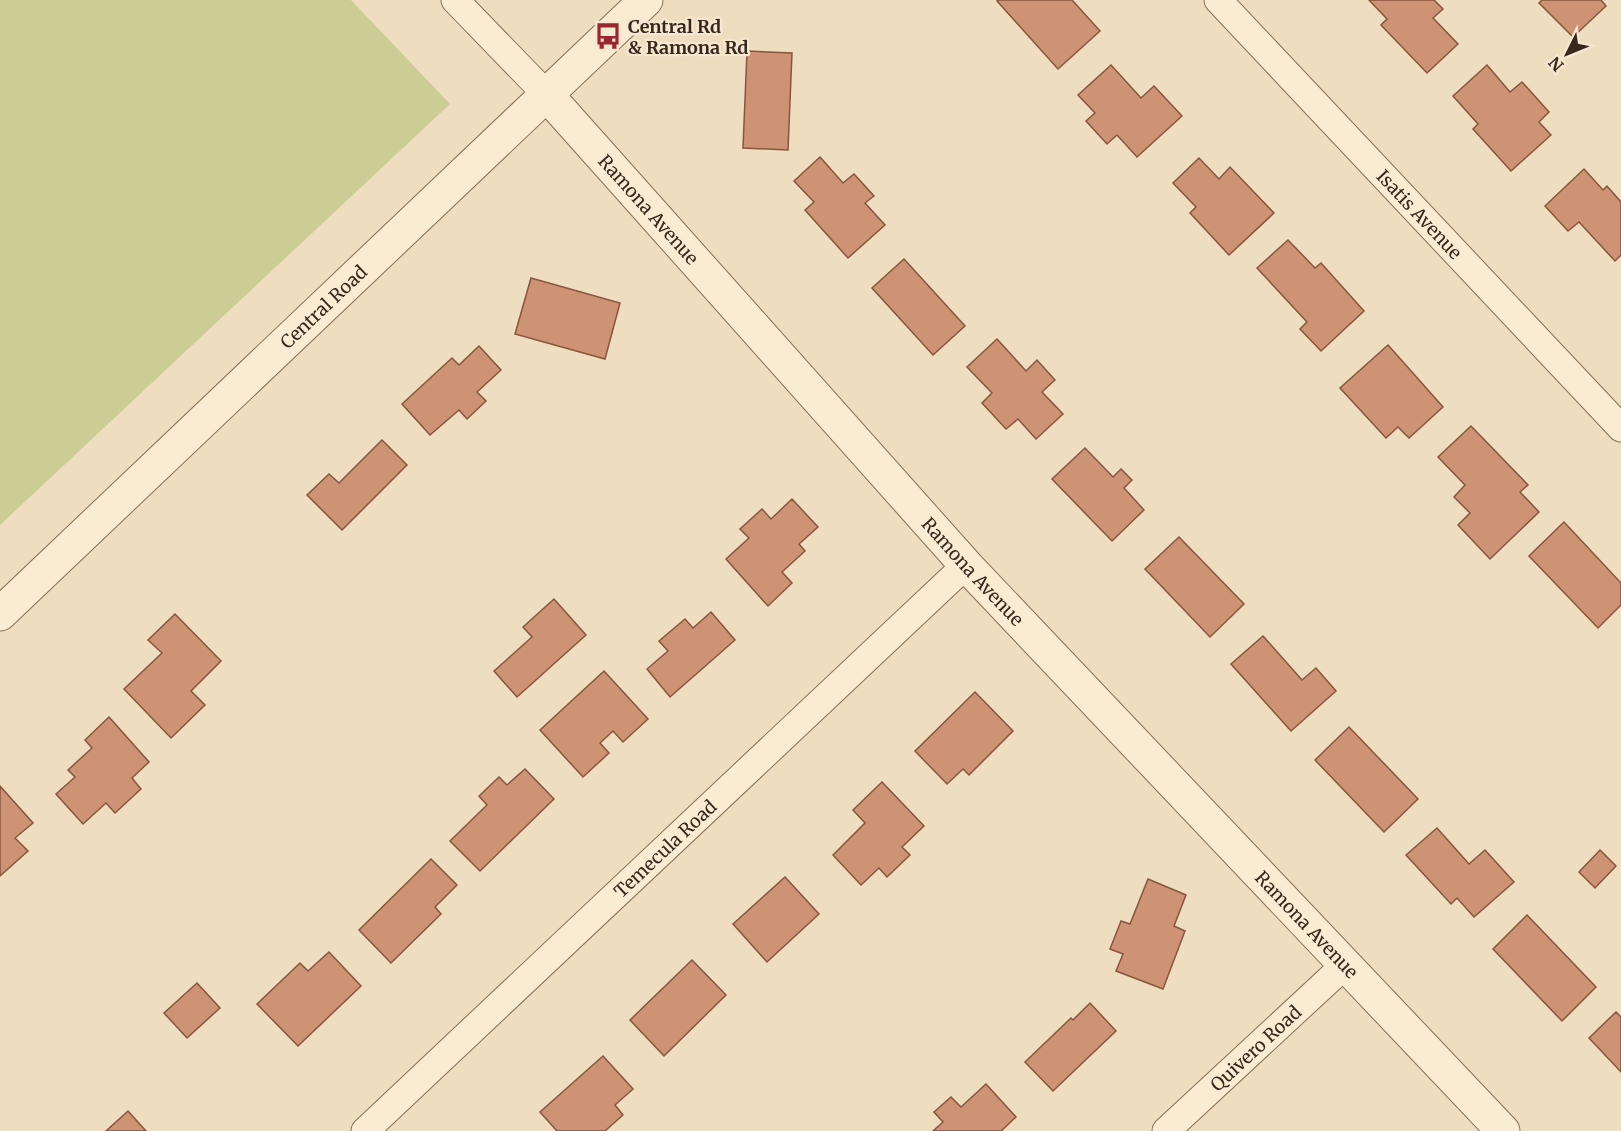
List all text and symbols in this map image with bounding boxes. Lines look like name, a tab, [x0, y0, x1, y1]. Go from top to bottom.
place label: Central Rd & Ramona Rd	[628, 15, 748, 59]
bus stop icon: Central Rd & Ramona Rd	[593, 21, 623, 51]
north arrow	[1537, 24, 1597, 84]
text: N	[1544, 53, 1568, 76]
street label: Ramona Avenue	[594, 149, 704, 269]
street label: Isatis Avenue	[1372, 164, 1467, 264]
street label: Central Road	[275, 260, 372, 353]
street label: Ramona Avenue	[917, 512, 1029, 630]
street label: Temecula Road	[609, 795, 721, 902]
street label: Ramona Avenue	[1251, 866, 1363, 983]
street label: Quivero Road	[1205, 1000, 1306, 1096]

